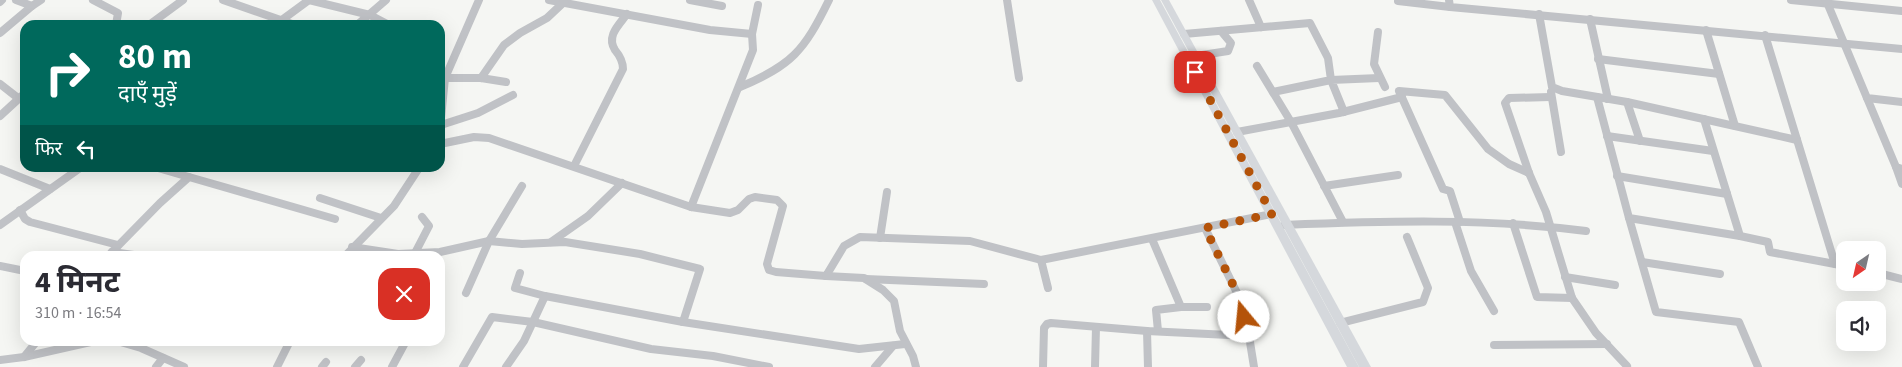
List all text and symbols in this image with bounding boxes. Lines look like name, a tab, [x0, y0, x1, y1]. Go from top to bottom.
text: 80 m	[118, 32, 192, 82]
icon: right	[35, 40, 100, 105]
pin	[1174, 51, 1216, 93]
icon: arrive	[1181, 58, 1209, 86]
text: दाएँ मुड़ें	[118, 78, 177, 110]
icon: left	[72, 135, 100, 163]
text: फिर	[35, 136, 62, 163]
north arrow	[1836, 241, 1886, 291]
map controls	[1836, 241, 1886, 351]
text: 4 मिनट	[35, 261, 120, 304]
button: close	[378, 268, 430, 320]
position arrow	[1217, 290, 1269, 342]
button: sound	[1836, 301, 1886, 351]
text: 310 m · 16:54	[35, 302, 122, 324]

